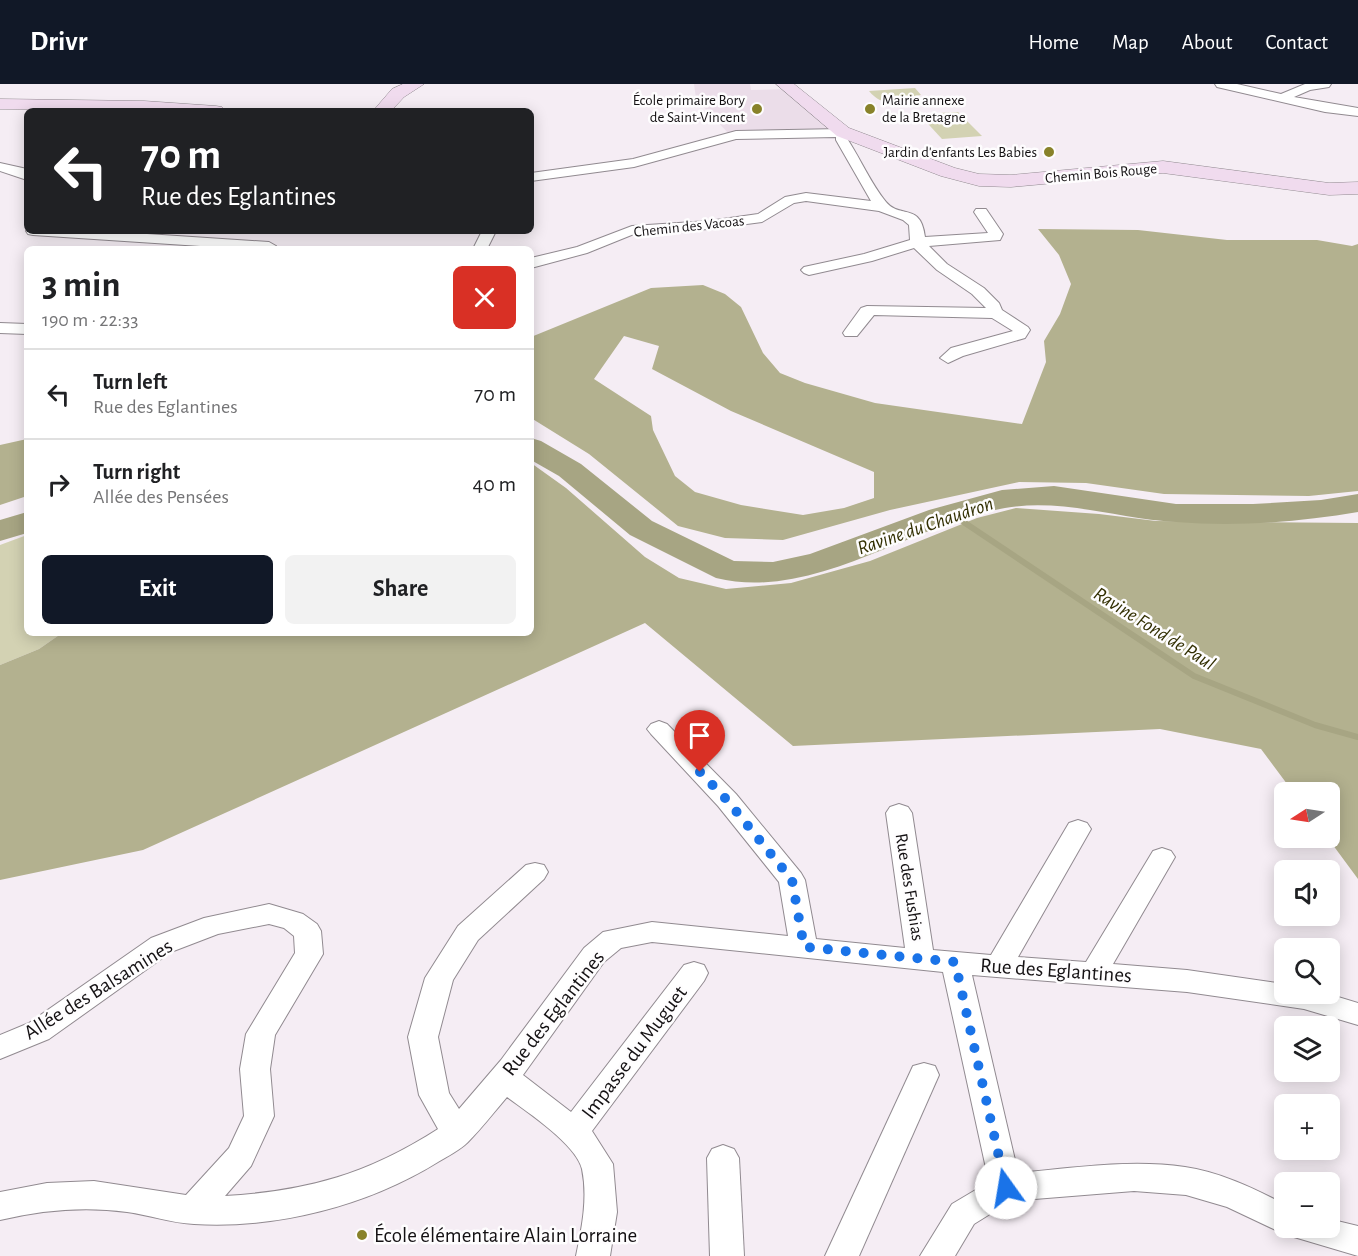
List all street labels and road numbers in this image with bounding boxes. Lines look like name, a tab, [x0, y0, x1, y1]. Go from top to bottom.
street label: Chemin Bois Rouge	[1044, 161, 1158, 186]
street label: Chemin des Vacoas	[633, 213, 745, 240]
street label: Rue des Fushias	[892, 832, 926, 942]
street label: Allée des Balsamines	[20, 935, 176, 1044]
street label: Rue des Eglantines	[498, 947, 608, 1080]
street label: Rue des Eglantines	[979, 955, 1132, 986]
street label: Impasse du Muguet	[578, 982, 691, 1123]

